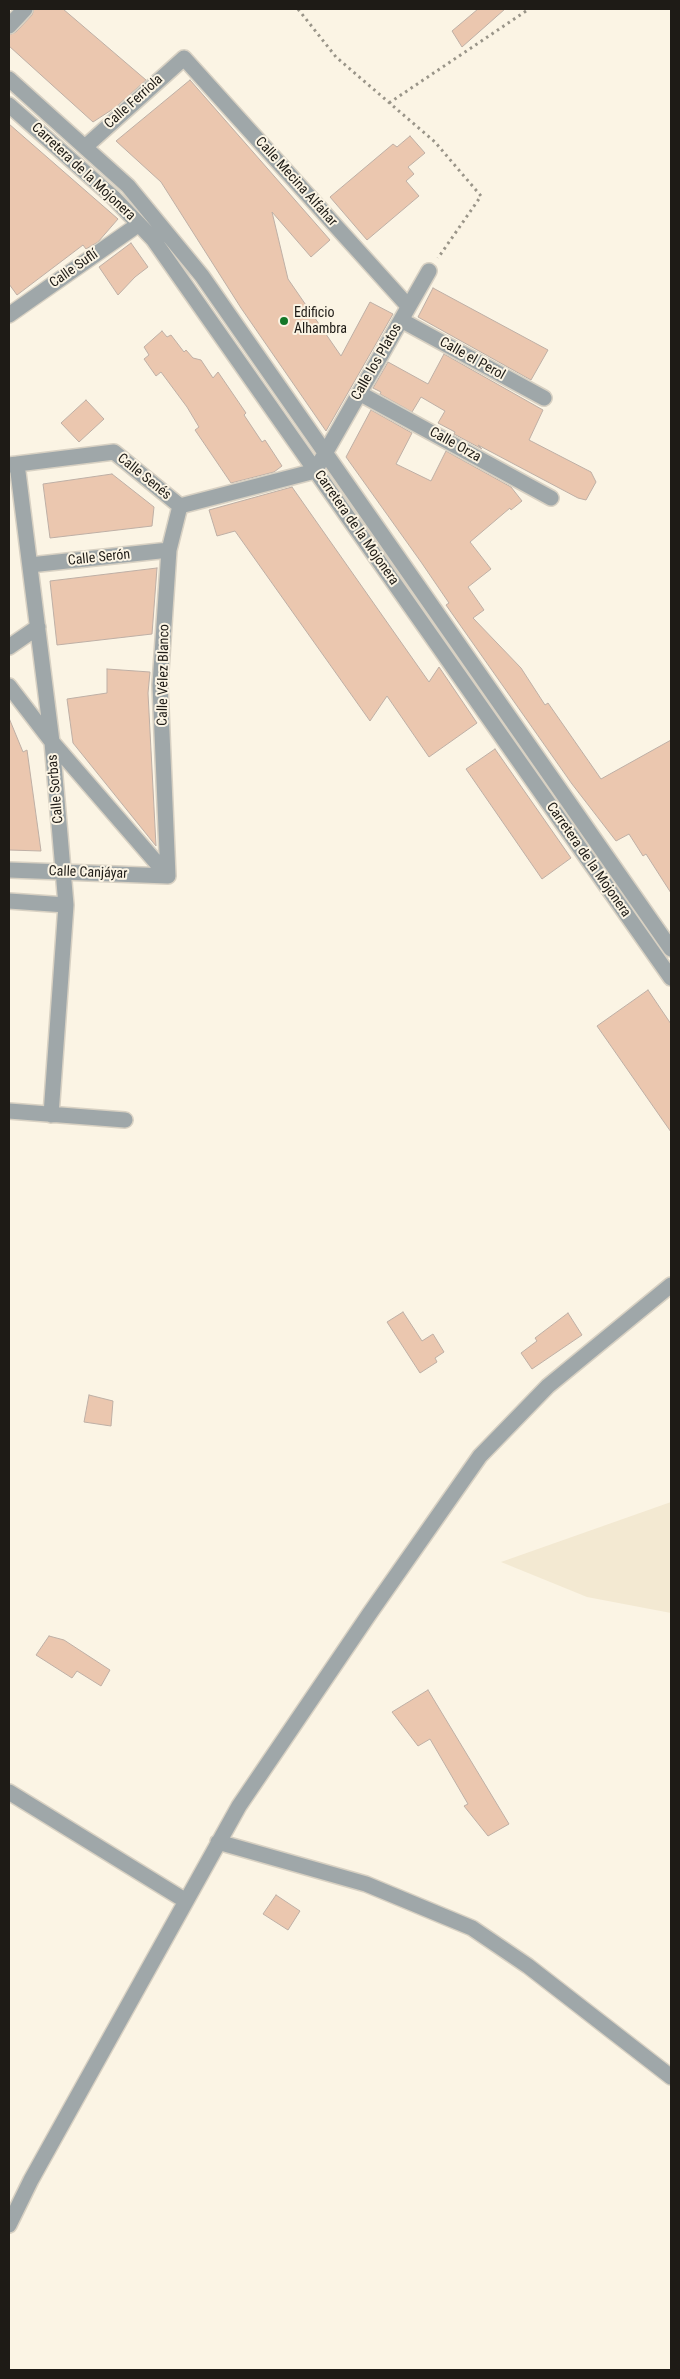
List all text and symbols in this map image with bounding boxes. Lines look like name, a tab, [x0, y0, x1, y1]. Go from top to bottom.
street label: Calle Ferriola	[101, 71, 167, 133]
street label: Carretera de la Mojonera	[28, 120, 138, 224]
street label: Calle Mecina Alfahar	[251, 134, 341, 230]
street label: Calle Suflí	[47, 246, 101, 292]
place label: Edificio Alhambra	[294, 305, 347, 338]
marker: Edificio Alhambra	[278, 315, 290, 327]
street label: Calle los Platos	[348, 321, 406, 403]
street label: Calle el Perol	[436, 334, 508, 384]
street label: Calle Orza	[426, 424, 484, 466]
street label: Calle Senés	[114, 450, 174, 504]
street label: Carretera de la Mojonera	[310, 468, 402, 588]
street label: Calle Serón	[67, 546, 131, 570]
street label: Calle Vélez Blanco	[155, 624, 173, 726]
street label: Calle Sorbas	[45, 754, 67, 824]
street label: Carretera de la Mojonera	[542, 800, 634, 920]
street label: Calle Canjáyar	[48, 863, 128, 883]

